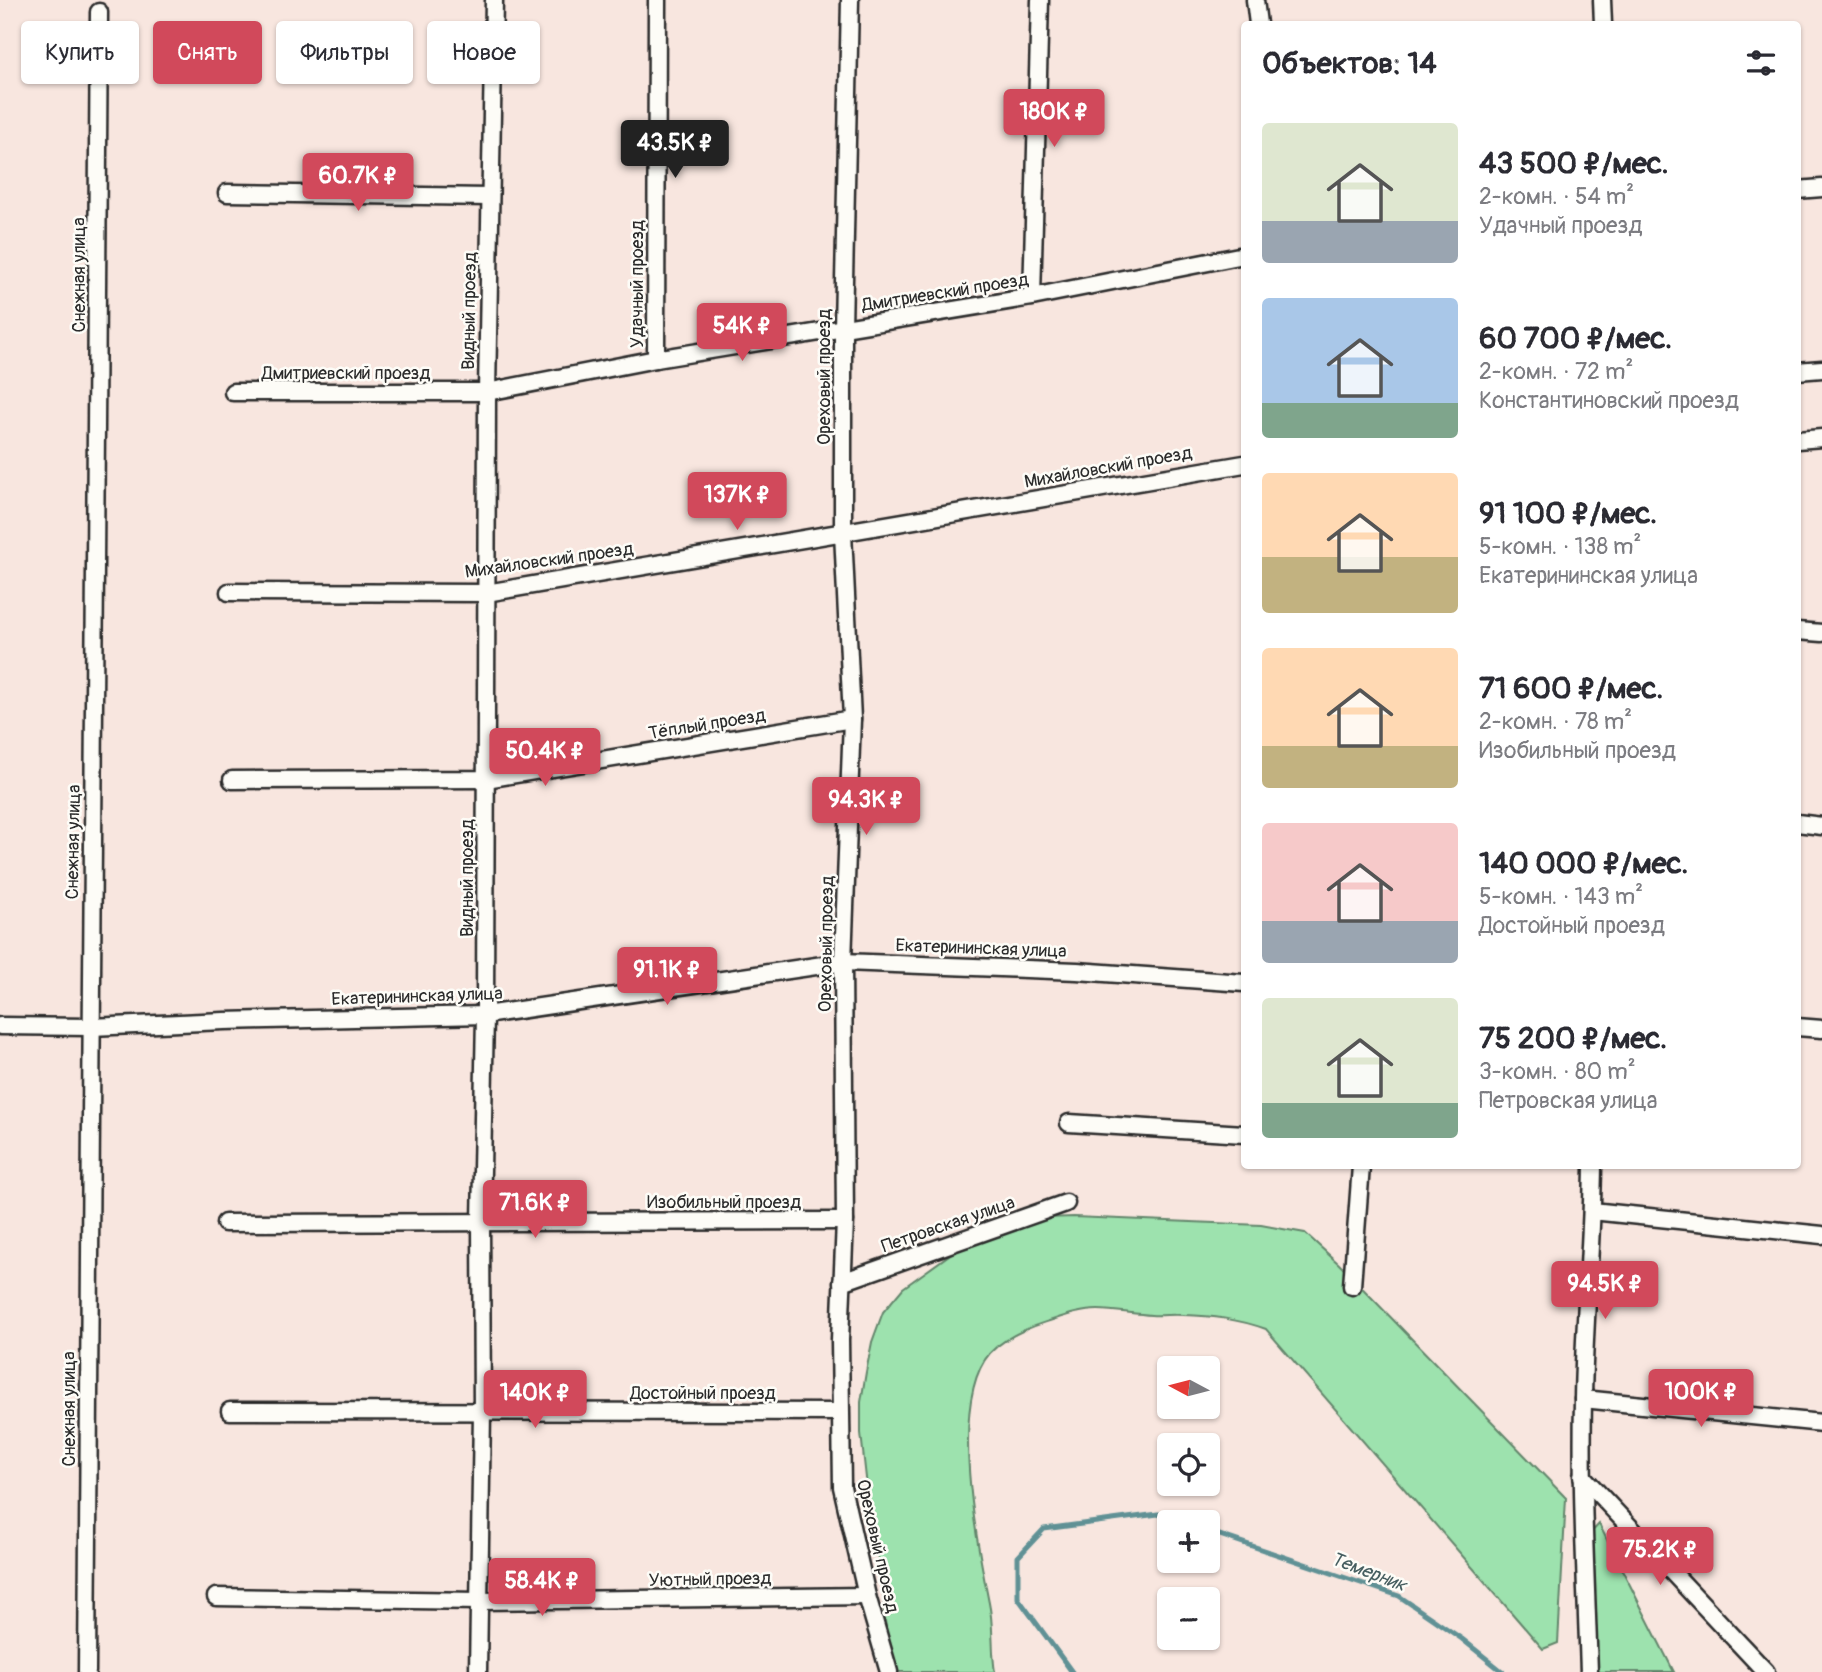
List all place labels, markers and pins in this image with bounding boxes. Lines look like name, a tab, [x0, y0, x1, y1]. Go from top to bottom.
pin: 180K ₽	[997, 90, 1111, 149]
pin: 43.5K ₽	[610, 120, 740, 180]
pin: 60.7K ₽	[293, 154, 423, 213]
pin: 54K ₽	[693, 304, 791, 363]
pin: 137K ₽	[680, 472, 794, 532]
pin: 50.4K ₽	[480, 728, 610, 788]
pin: 94.3K ₽	[801, 778, 931, 837]
pin: 91.1K ₽	[602, 948, 732, 1007]
pin: 71.6K ₽	[470, 1180, 600, 1240]
pin: 94.5K ₽	[1540, 1262, 1670, 1321]
pin: 140K ₽	[478, 1370, 592, 1430]
pin: 100K ₽	[1644, 1370, 1758, 1429]
pin: 75.2K ₽	[1595, 1528, 1725, 1587]
pin: 58.4K ₽	[477, 1558, 607, 1618]

